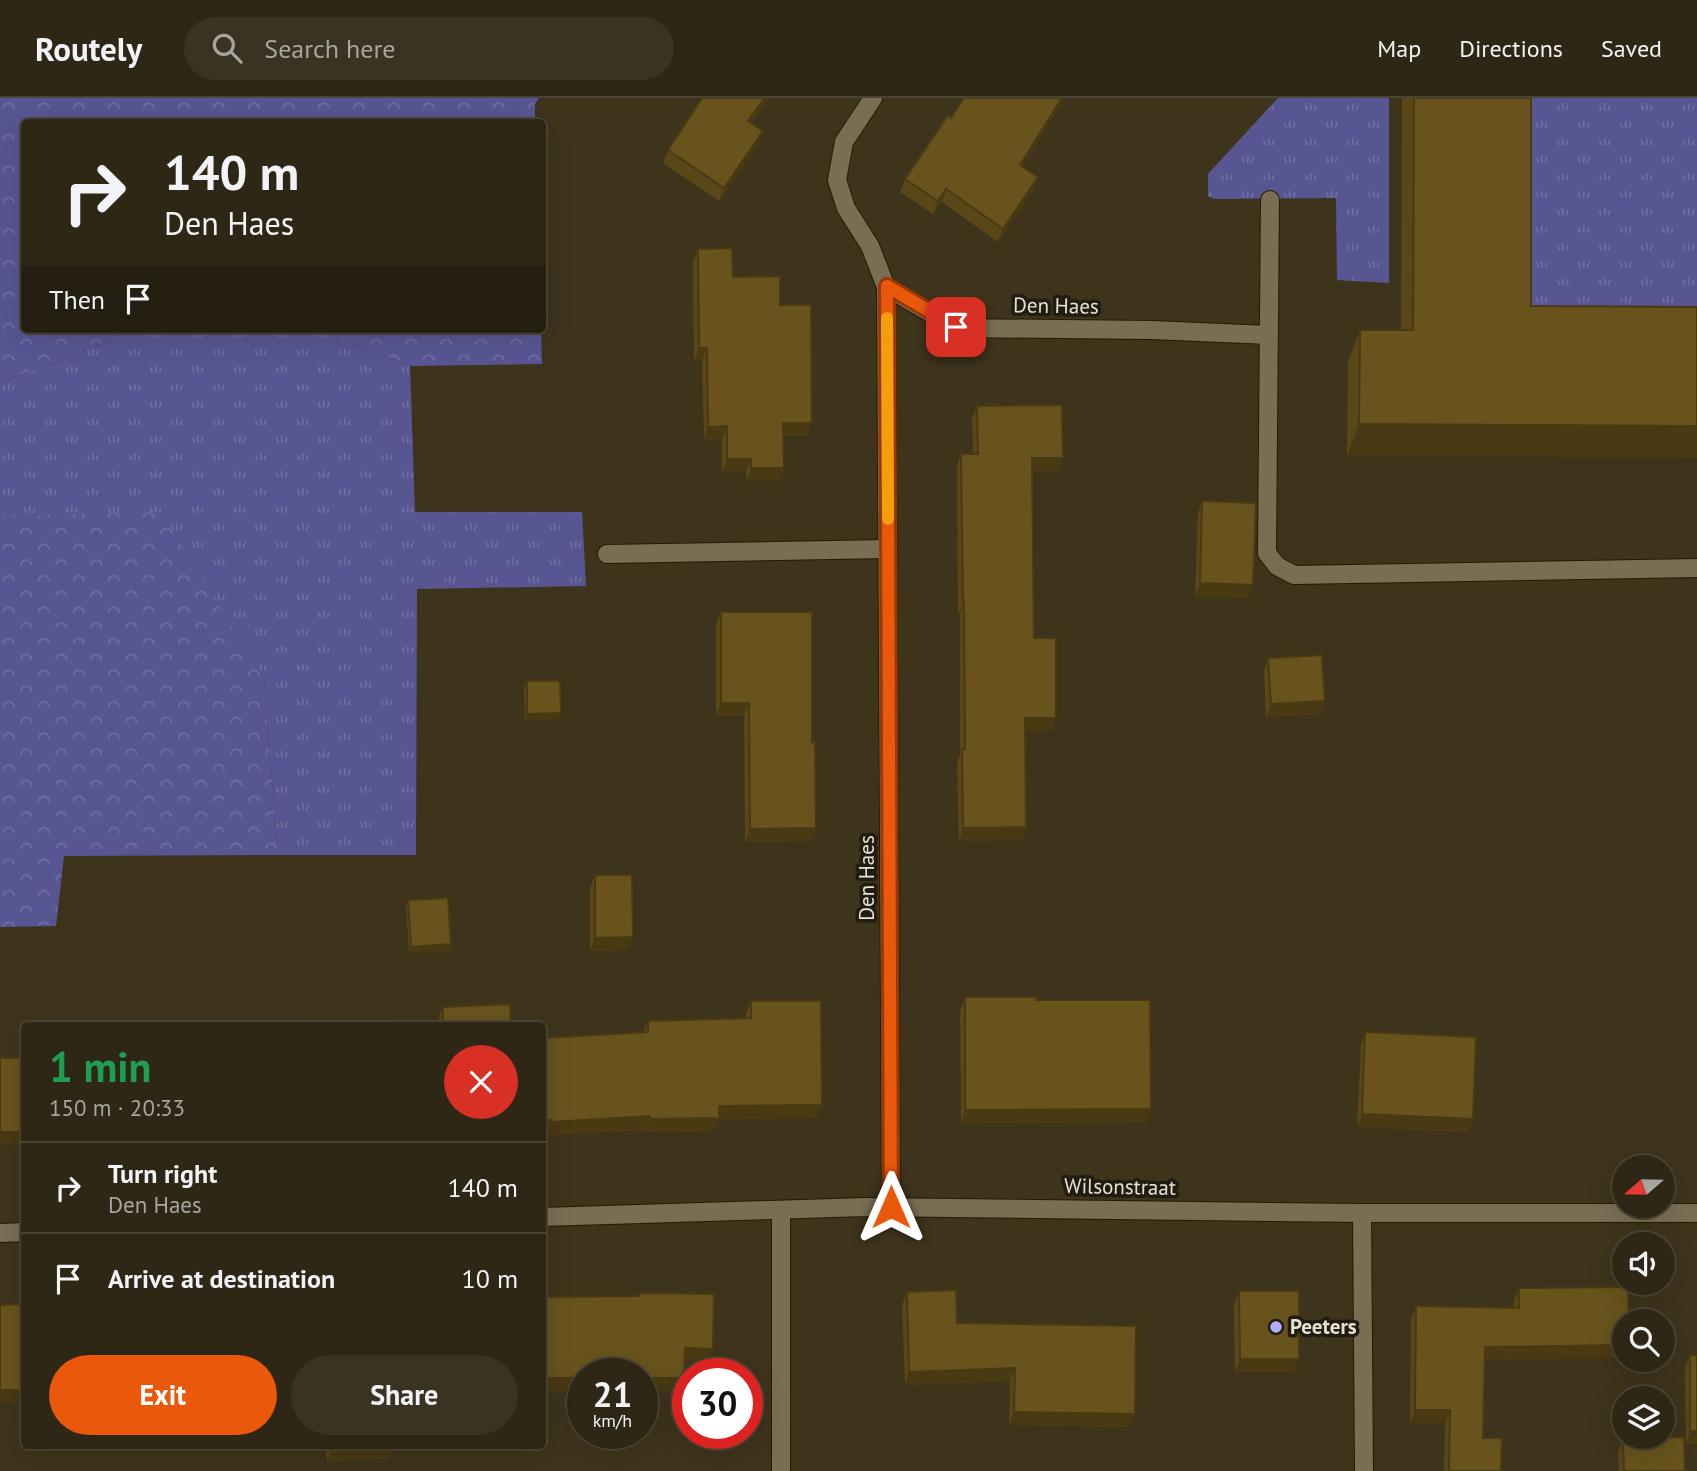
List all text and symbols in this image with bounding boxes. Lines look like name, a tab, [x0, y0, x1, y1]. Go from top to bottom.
search box	[184, 17, 674, 80]
text: Routely	[35, 27, 142, 70]
icon: search	[208, 29, 246, 67]
text: Search here	[264, 32, 395, 65]
text: Map	[1377, 33, 1421, 64]
text: Directions	[1459, 33, 1563, 64]
text: Saved	[1601, 33, 1662, 64]
text: 140 m	[164, 140, 299, 204]
icon: right	[49, 147, 140, 238]
text: Den Haes	[164, 202, 294, 244]
icon: arrive	[119, 280, 157, 318]
text: Then	[49, 283, 105, 316]
street label: Den Haes	[1013, 291, 1099, 320]
pin	[926, 297, 986, 357]
icon: arrive	[937, 308, 975, 346]
street label: Den Haes	[853, 835, 880, 921]
text: 1 min	[49, 1039, 151, 1094]
button: close	[444, 1045, 518, 1119]
text: 150 m · 20:33	[49, 1093, 185, 1122]
north arrow	[1612, 1155, 1675, 1218]
map controls	[1612, 1155, 1675, 1449]
text: Turn right	[108, 1157, 217, 1190]
icon: right	[49, 1169, 87, 1207]
position arrow	[854, 1170, 928, 1244]
text: 140 m	[447, 1171, 518, 1204]
street label: Wilsonstraat	[1064, 1172, 1176, 1201]
text: Den Haes	[108, 1190, 202, 1219]
button: sound	[1612, 1232, 1675, 1295]
icon: arrive	[49, 1260, 87, 1298]
text: Arrive at destination	[108, 1262, 335, 1295]
text: 10 m	[462, 1262, 518, 1295]
button: search	[1612, 1309, 1675, 1372]
place label: Peeters	[1290, 1313, 1357, 1340]
marker: Peeters	[1268, 1319, 1284, 1335]
button: Exit	[49, 1355, 277, 1435]
button: Share	[291, 1355, 518, 1435]
speed limit sign: 30	[672, 1358, 763, 1449]
text: 21	[593, 1371, 632, 1417]
button: layers	[1612, 1386, 1675, 1449]
text: km/h	[593, 1409, 632, 1432]

